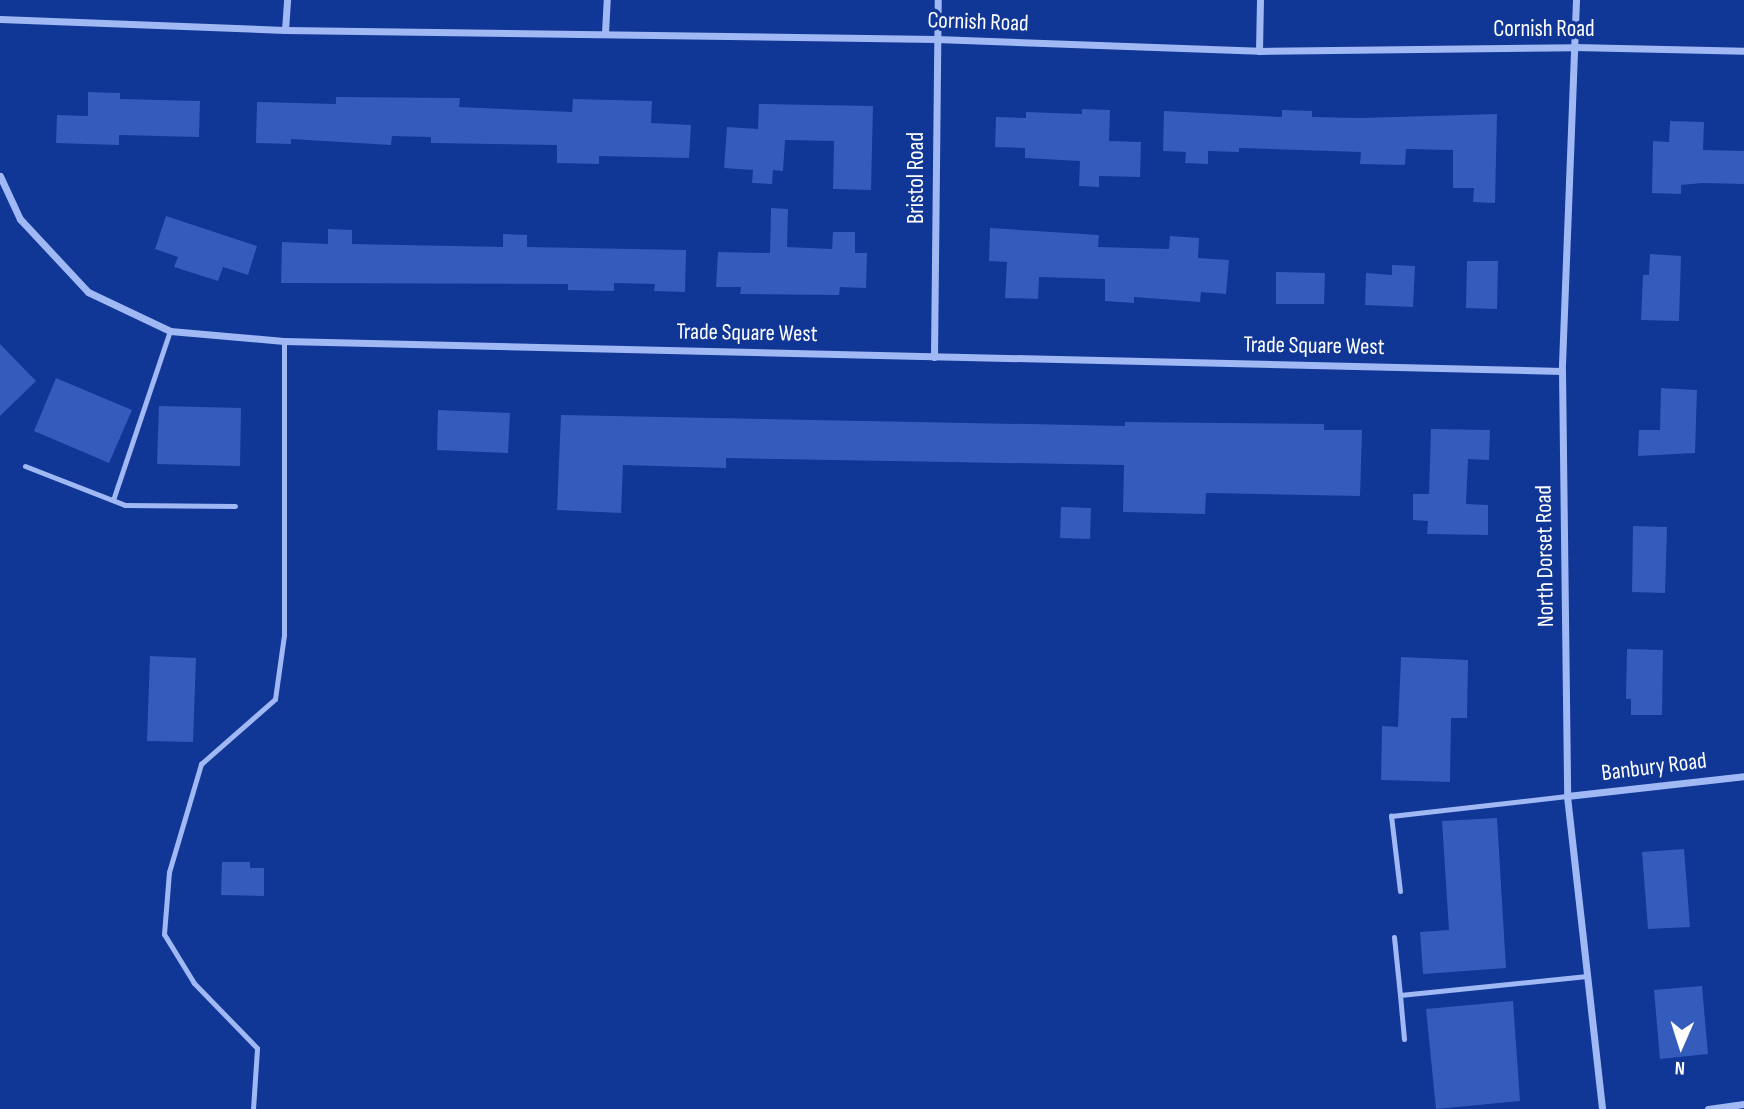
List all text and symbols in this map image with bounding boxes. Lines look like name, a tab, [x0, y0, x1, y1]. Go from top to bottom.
street label: Cornish Road	[927, 6, 1029, 38]
street label: Cornish Road	[1493, 15, 1595, 43]
street label: Bristol Road	[902, 132, 930, 224]
street label: Trade Square West	[676, 318, 818, 348]
street label: Trade Square West	[1243, 331, 1385, 361]
street label: North Dorset Road	[1530, 485, 1560, 627]
street label: Banbury Road	[1600, 747, 1708, 787]
north arrow	[1646, 1011, 1716, 1081]
text: N	[1674, 1056, 1686, 1079]

